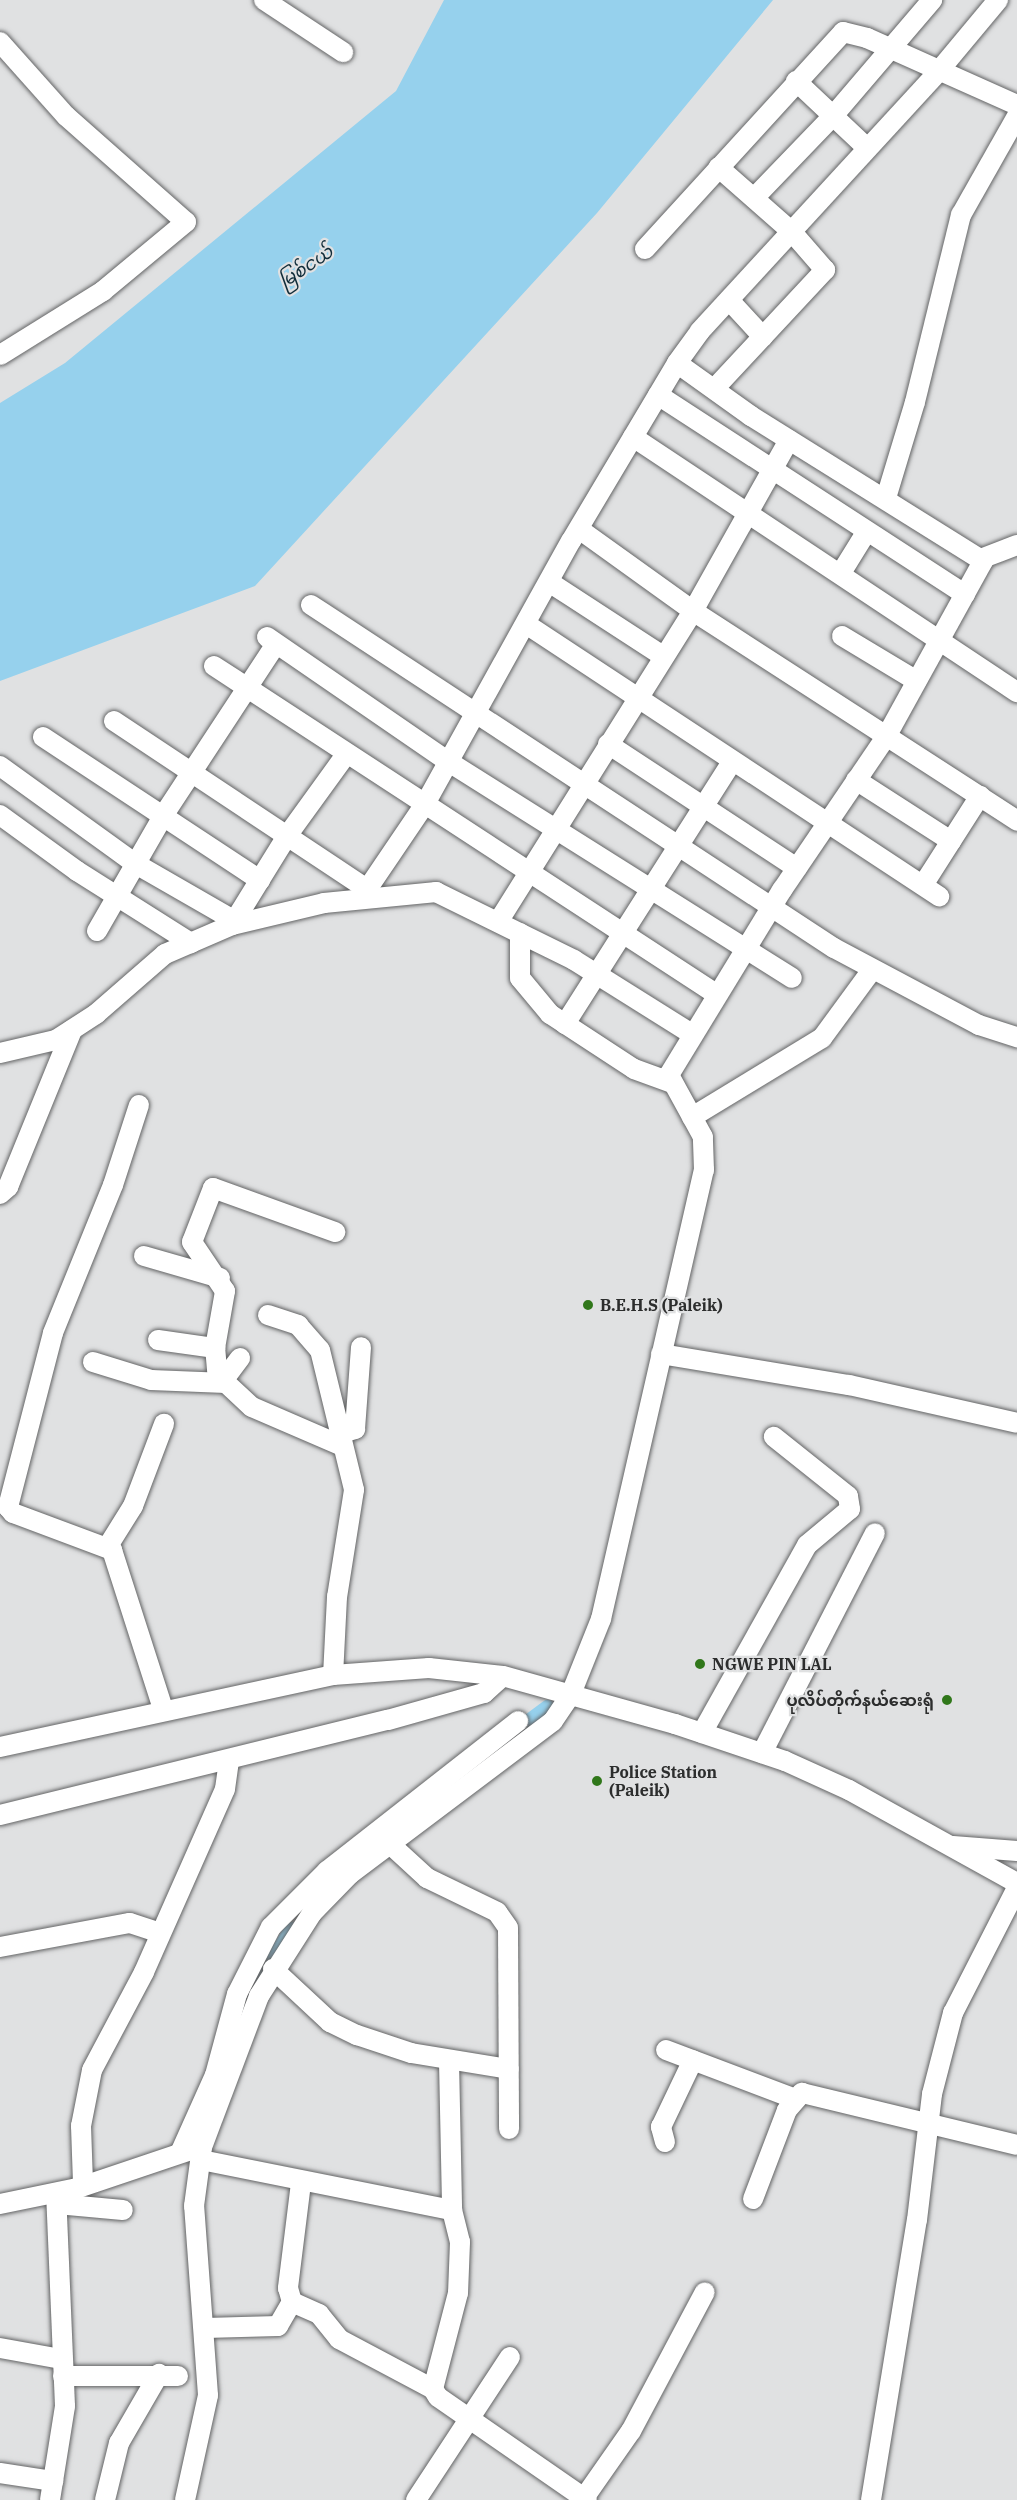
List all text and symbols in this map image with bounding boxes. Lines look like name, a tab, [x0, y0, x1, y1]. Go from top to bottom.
water label: မြစ်ငယ်	[275, 241, 337, 293]
place label: B.E.H.S (Paleik)	[600, 1295, 723, 1315]
marker: B.E.H.S (Paleik)	[581, 1298, 595, 1312]
place label: NGWE PIN LAL	[712, 1654, 832, 1674]
marker: NGWE PIN LAL	[693, 1657, 707, 1671]
place label: ပုလိပ်တိုက်နယ်ဆေးရုံ	[786, 1690, 934, 1710]
marker: ပုလိပ်တိုက်နယ်ဆေးရုံ	[938, 1691, 956, 1709]
place label: Police Station (Paleik)	[609, 1762, 717, 1800]
marker: Police Station (Paleik)	[590, 1774, 604, 1788]

